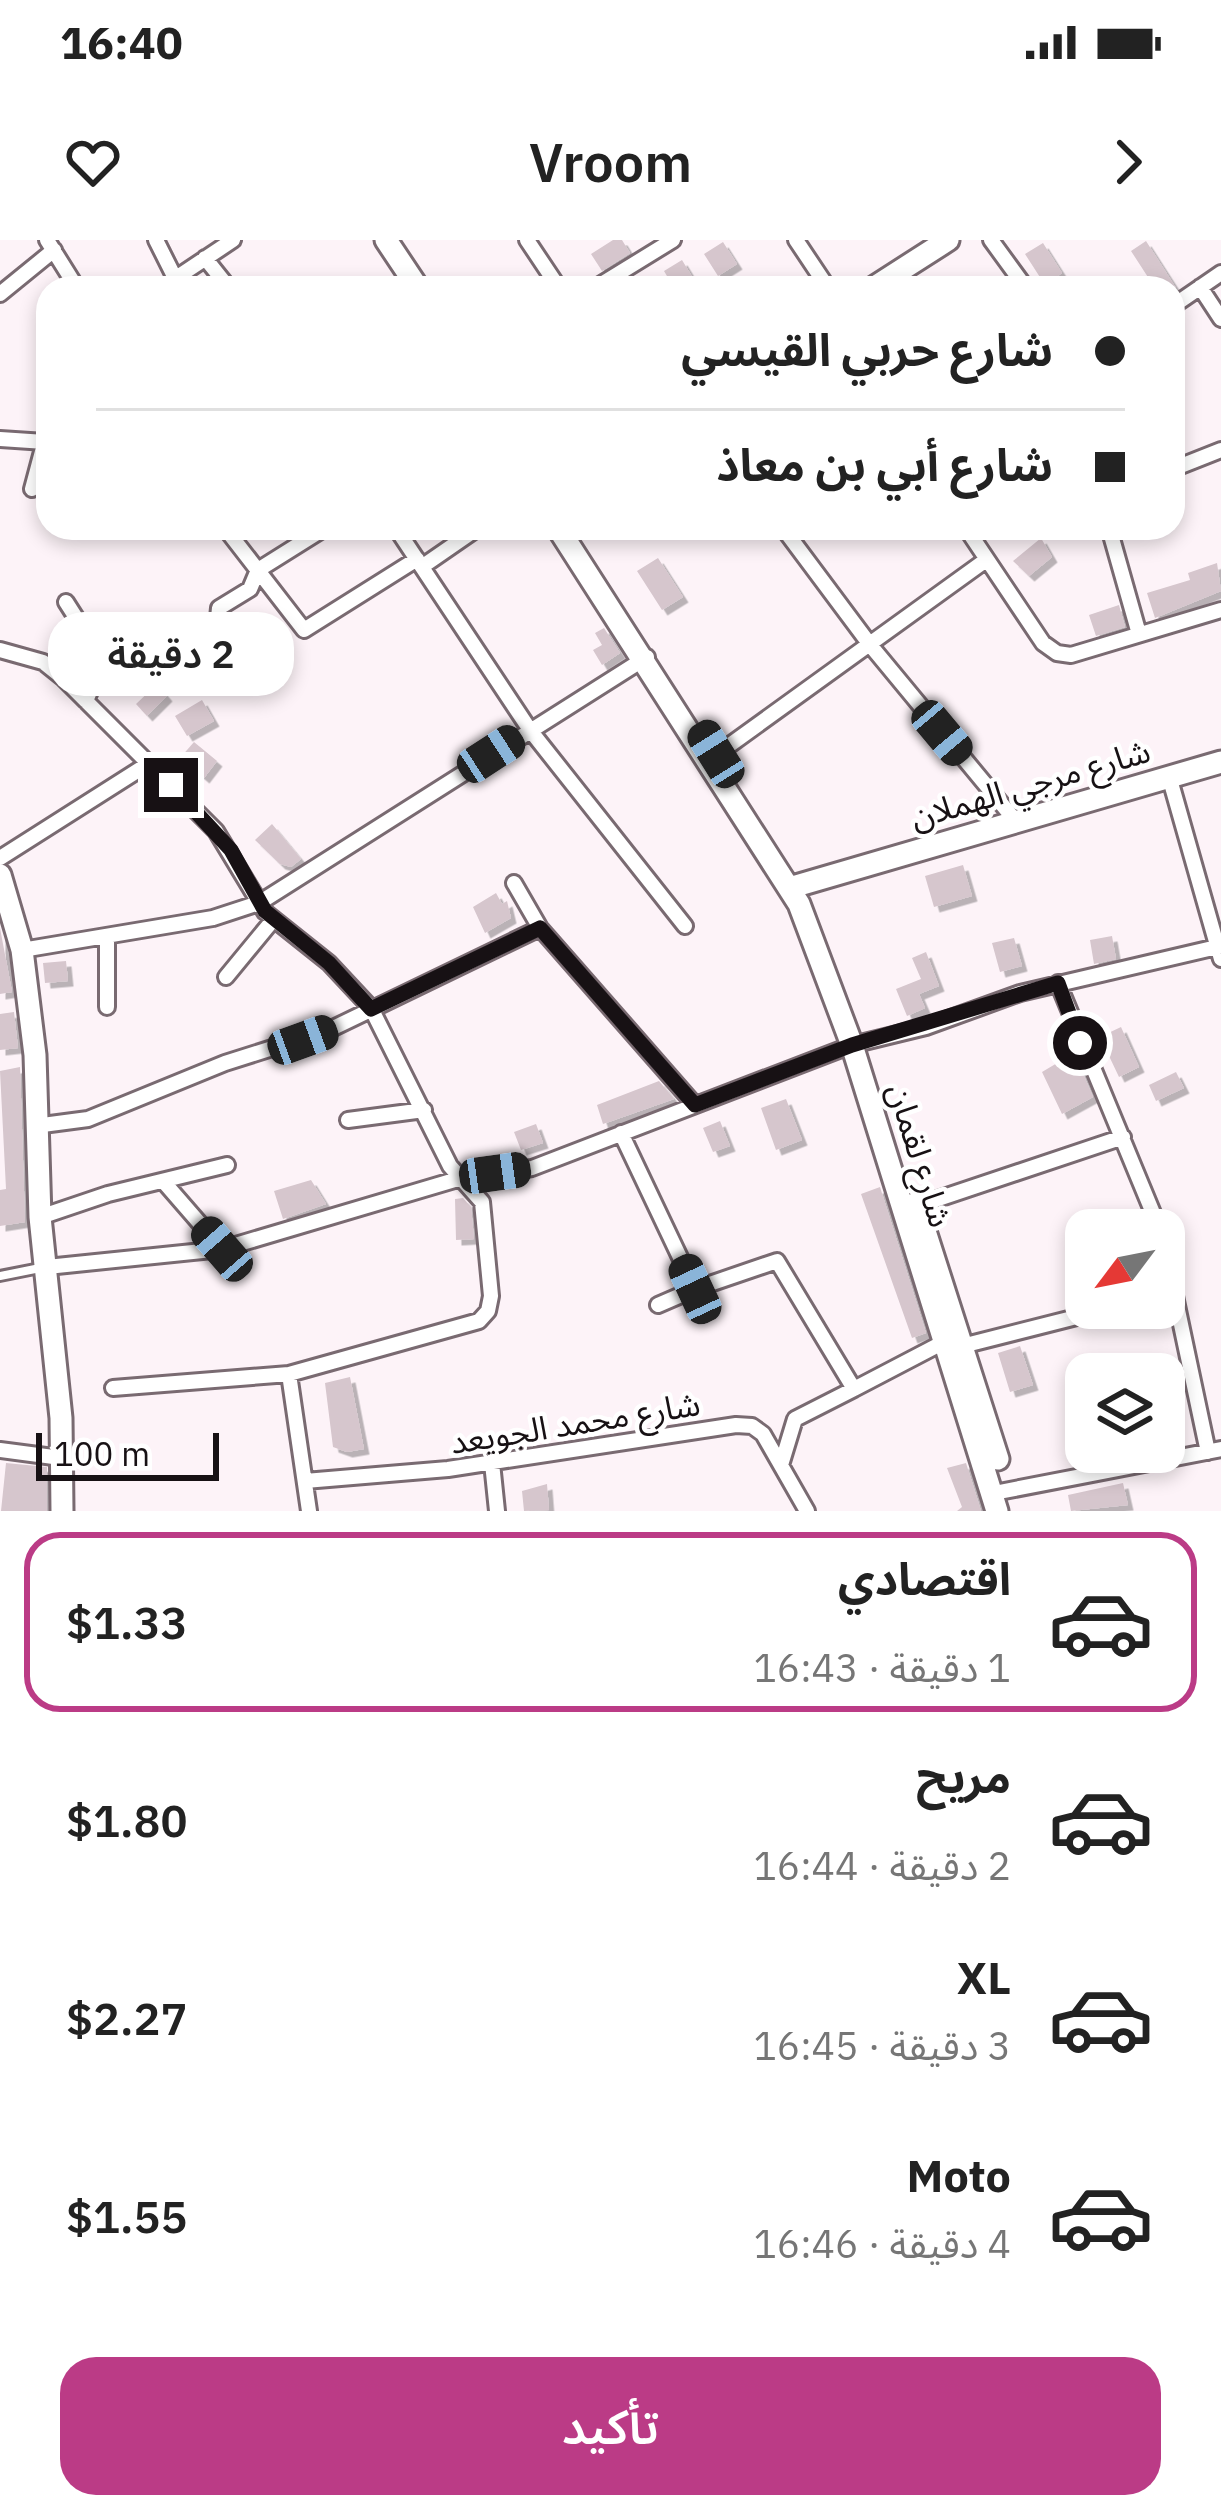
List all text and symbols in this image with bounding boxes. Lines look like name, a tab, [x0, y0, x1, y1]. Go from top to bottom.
text: 16:40	[60, 13, 183, 71]
text: Vroom	[529, 127, 692, 197]
icon: heart	[60, 129, 126, 195]
icon: forward	[1095, 129, 1161, 195]
text: شارع حربي القيسي	[681, 320, 1053, 378]
text: شارع أبي بن معاذ	[716, 435, 1053, 493]
callout: 2 دقيقة	[48, 611, 294, 695]
text: 2 دقيقة	[107, 628, 235, 679]
car	[905, 694, 979, 772]
car	[682, 714, 750, 794]
car	[451, 719, 531, 789]
street label: شارع مرجي الهملان	[905, 728, 1156, 842]
route end	[144, 758, 198, 812]
car	[263, 1011, 343, 1069]
route start	[1053, 1016, 1107, 1070]
street label: شارع لقمان	[875, 1078, 963, 1233]
car	[457, 1150, 533, 1196]
north arrow	[1065, 1209, 1185, 1329]
map controls	[1065, 1209, 1185, 1473]
car	[185, 1210, 259, 1288]
car	[663, 1249, 727, 1329]
button: layers	[1065, 1353, 1185, 1473]
street label: شارع محمد الجويعد	[447, 1381, 704, 1467]
scale bar	[36, 1427, 219, 1480]
text: 100 m	[54, 1432, 150, 1475]
text: اقتصادي	[838, 1549, 1011, 1607]
icon: car	[1047, 1568, 1155, 1676]
text: $1.33	[66, 1593, 187, 1651]
text: 1 دقيقة · 16:43	[753, 1642, 1011, 1693]
text: مريح	[916, 1747, 1011, 1805]
icon: car	[1047, 1766, 1155, 1874]
text: $1.80	[66, 1791, 187, 1849]
text: 2 دقيقة · 16:44	[753, 1840, 1011, 1891]
text: XL	[957, 1948, 1011, 2006]
icon: car	[1047, 1964, 1155, 2072]
text: $2.27	[66, 1989, 187, 2047]
text: 3 دقيقة · 16:45	[753, 2020, 1011, 2071]
text: Moto	[907, 2146, 1011, 2204]
icon: car	[1047, 2162, 1155, 2270]
text: $1.55	[66, 2187, 187, 2245]
text: 4 دقيقة · 16:46	[753, 2218, 1011, 2269]
button: تأكيد	[60, 2357, 1161, 2495]

